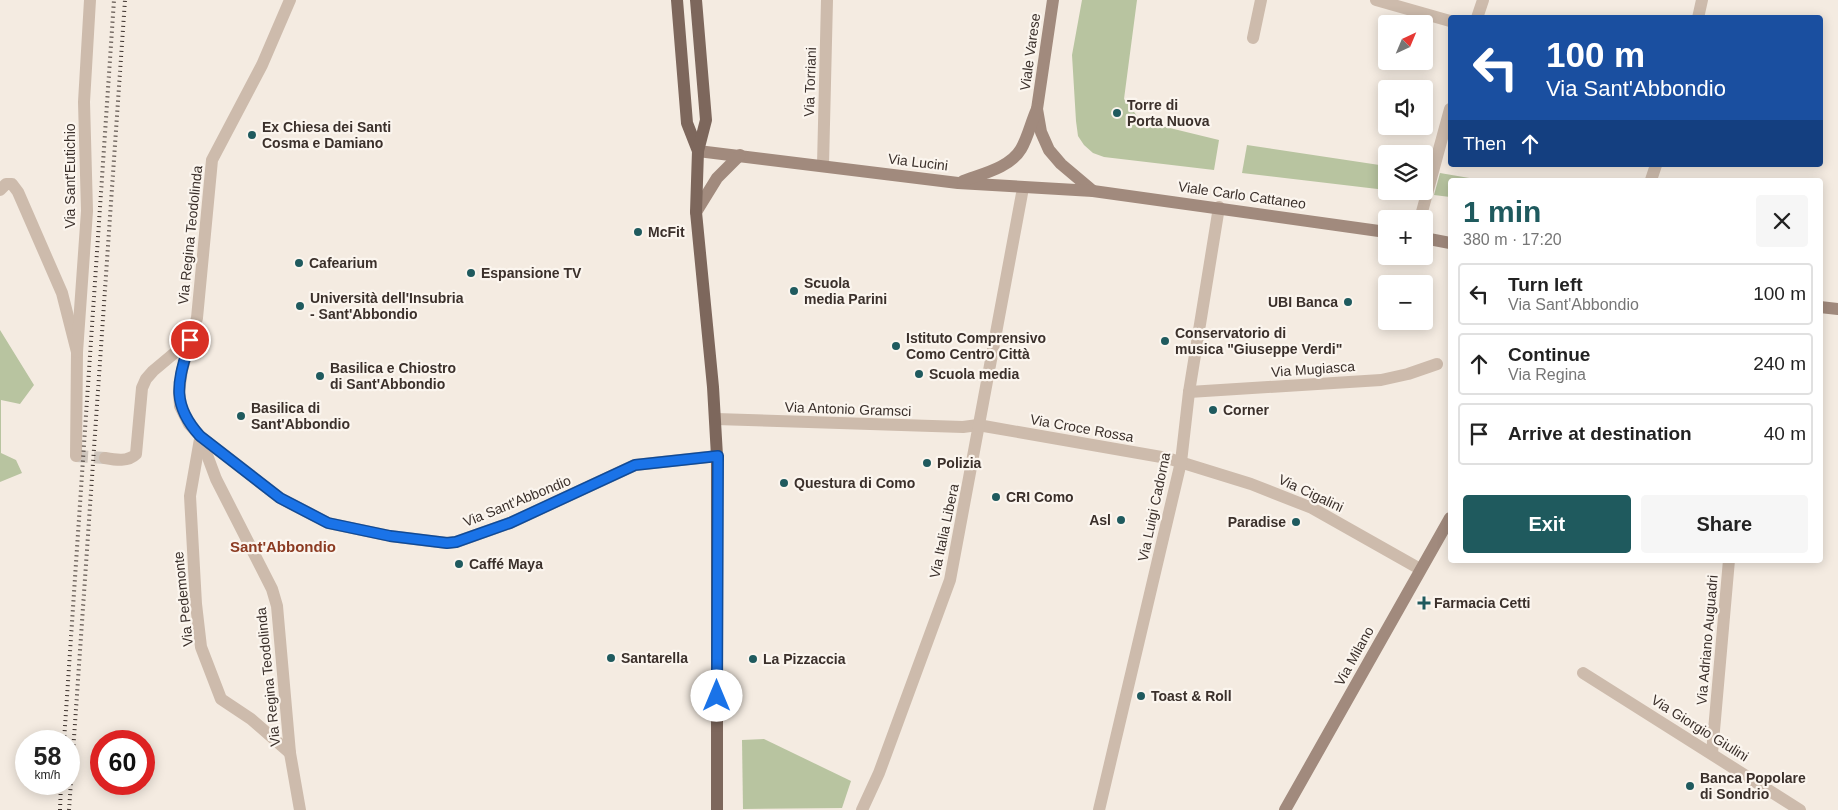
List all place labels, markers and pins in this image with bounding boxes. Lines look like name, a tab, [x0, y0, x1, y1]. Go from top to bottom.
place label: Torre di Porta Nuova	[1127, 97, 1210, 129]
marker: Torre di Porta Nuova	[1111, 107, 1123, 119]
place label: Ex Chiesa dei Santi Cosma e Damiano	[262, 119, 391, 151]
marker: Ex Chiesa dei Santi Cosma e Damiano	[246, 129, 258, 141]
place label: McFit	[648, 224, 685, 240]
marker: McFit	[632, 226, 644, 238]
place label: Cafearium	[309, 255, 377, 271]
marker: Cafearium	[293, 257, 305, 269]
place label: Espansione TV	[481, 265, 582, 281]
marker: Espansione TV	[465, 267, 477, 279]
place label: Scuola media Parini	[804, 275, 887, 307]
marker: Scuola media Parini	[788, 285, 800, 297]
place label: Università dell'Insubria - Sant'Abbondio	[310, 290, 464, 322]
place label: UBI Banca	[1268, 294, 1338, 310]
marker: UBI Banca	[1342, 296, 1354, 308]
marker: Università dell'Insubria - Sant'Abbondio	[294, 300, 306, 312]
pin	[169, 319, 211, 361]
place label: Conservatorio di musica "Giuseppe Verdi"	[1175, 325, 1342, 357]
place label: Istituto Comprensivo Como Centro Città	[906, 330, 1046, 362]
marker: Conservatorio di musica "Giuseppe Verdi"	[1159, 335, 1171, 347]
marker: Istituto Comprensivo Como Centro Città	[890, 340, 902, 352]
place label: Basilica e Chiostro di Sant'Abbondio	[330, 360, 456, 392]
place label: Scuola media	[929, 366, 1019, 382]
marker: Scuola media	[913, 368, 925, 380]
marker: Basilica e Chiostro di Sant'Abbondio	[314, 370, 326, 382]
place label: Basilica di Sant'Abbondio	[251, 400, 350, 432]
place label: Corner	[1223, 402, 1269, 418]
marker: Corner	[1207, 404, 1219, 416]
marker: Basilica di Sant'Abbondio	[235, 410, 247, 422]
place label: Polizia	[937, 455, 982, 471]
marker: Polizia	[921, 457, 933, 469]
place label: Questura di Como	[794, 475, 915, 491]
marker: Questura di Como	[778, 477, 790, 489]
place label: CRI Como	[1006, 489, 1074, 505]
marker: CRI Como	[990, 491, 1002, 503]
place label: Asl	[1089, 512, 1111, 528]
marker: Asl	[1115, 514, 1127, 526]
place label: Paradise	[1228, 514, 1286, 530]
marker: Paradise	[1290, 516, 1302, 528]
place label: Caffé Maya	[469, 556, 543, 572]
marker: Caffé Maya	[453, 558, 465, 570]
place label: Farmacia Cetti	[1434, 595, 1530, 611]
marker: Farmacia Cetti	[1418, 597, 1430, 609]
place label: Santarella	[621, 650, 688, 666]
place label: La Pizzaccia	[763, 651, 846, 667]
marker: Santarella	[605, 652, 617, 664]
marker: La Pizzaccia	[747, 653, 759, 665]
place label: Toast & Roll	[1151, 688, 1232, 704]
marker: Toast & Roll	[1135, 690, 1147, 702]
place label: Banca Popolare di Sondrio	[1700, 770, 1806, 802]
marker: Banca Popolare di Sondrio	[1684, 780, 1696, 792]

